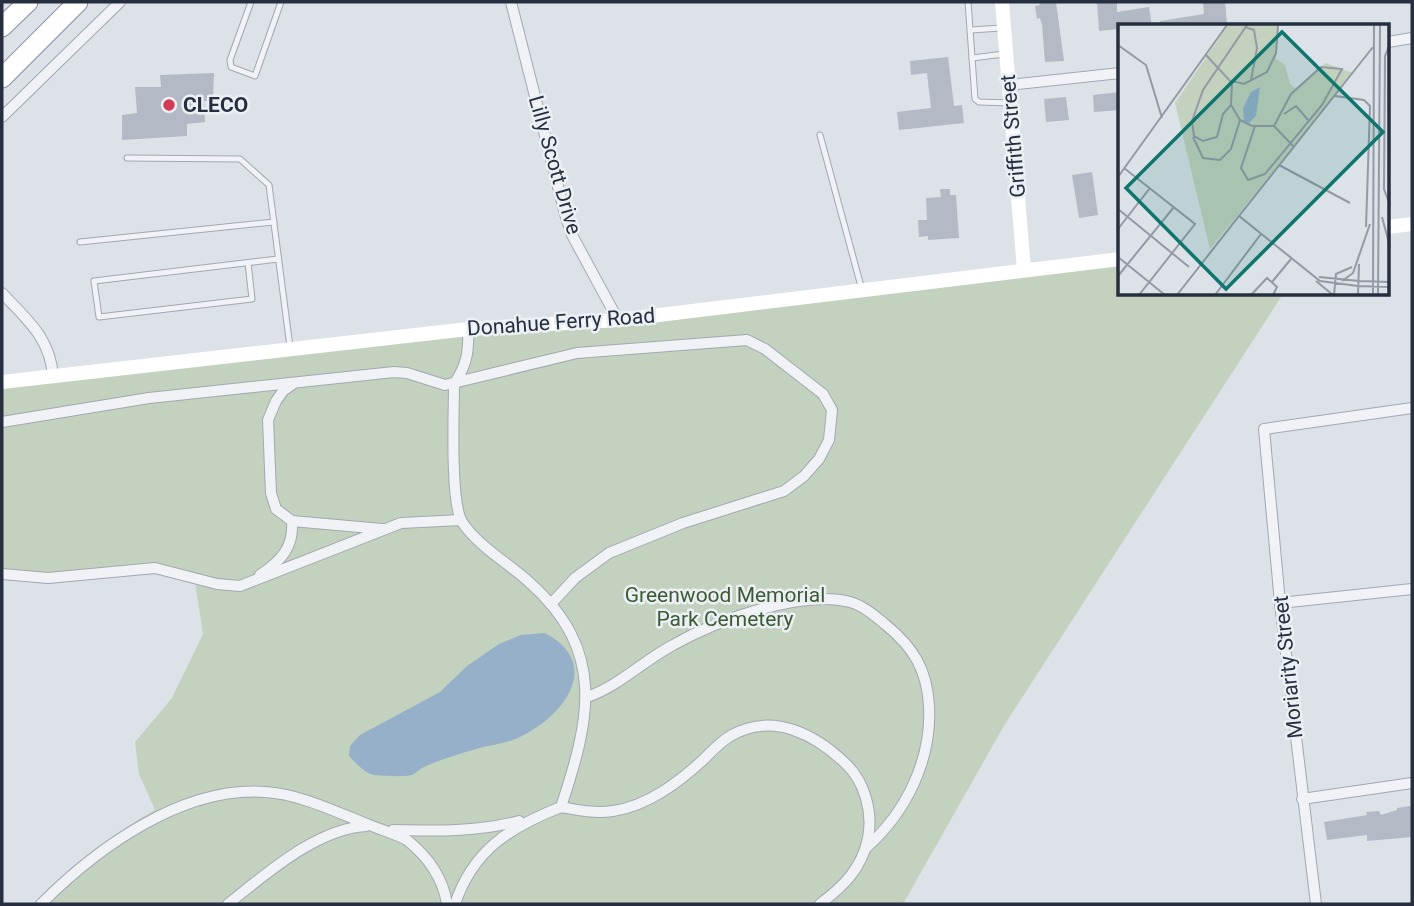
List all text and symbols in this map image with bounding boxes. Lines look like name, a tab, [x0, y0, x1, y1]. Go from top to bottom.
inset map	[1118, 24, 1390, 296]
street label: Griffith Street	[996, 73, 1030, 199]
place label: CLECO	[183, 93, 248, 117]
street label: Lilly Scott Drive	[524, 93, 586, 237]
marker: CLECO	[161, 97, 177, 113]
street label: Donahue Ferry Road	[466, 303, 656, 341]
park label: Greenwood Memorial Park Cemetery	[625, 583, 825, 631]
street label: Moriarity Street	[1269, 594, 1307, 740]

